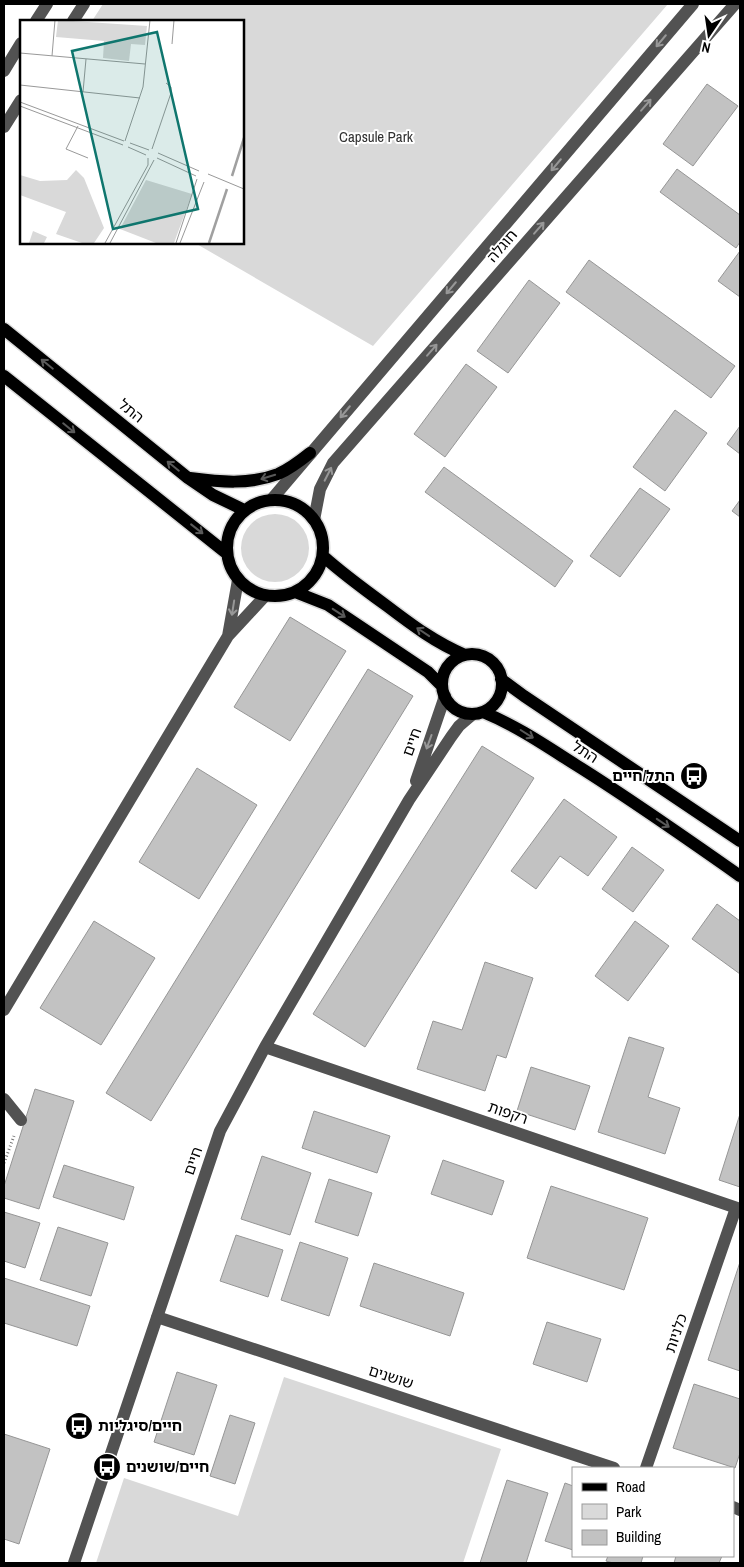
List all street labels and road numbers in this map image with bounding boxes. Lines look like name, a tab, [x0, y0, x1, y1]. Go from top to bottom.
street label: חוגלה	[482, 225, 522, 267]
street label: התל	[114, 394, 149, 427]
street label: חיים	[397, 725, 426, 759]
street label: התל	[568, 735, 603, 768]
street label: רקפות	[485, 1096, 531, 1129]
street label: חיים	[178, 1144, 207, 1178]
street label: כלניות	[659, 1310, 692, 1355]
street label: שושנים	[366, 1359, 416, 1394]

